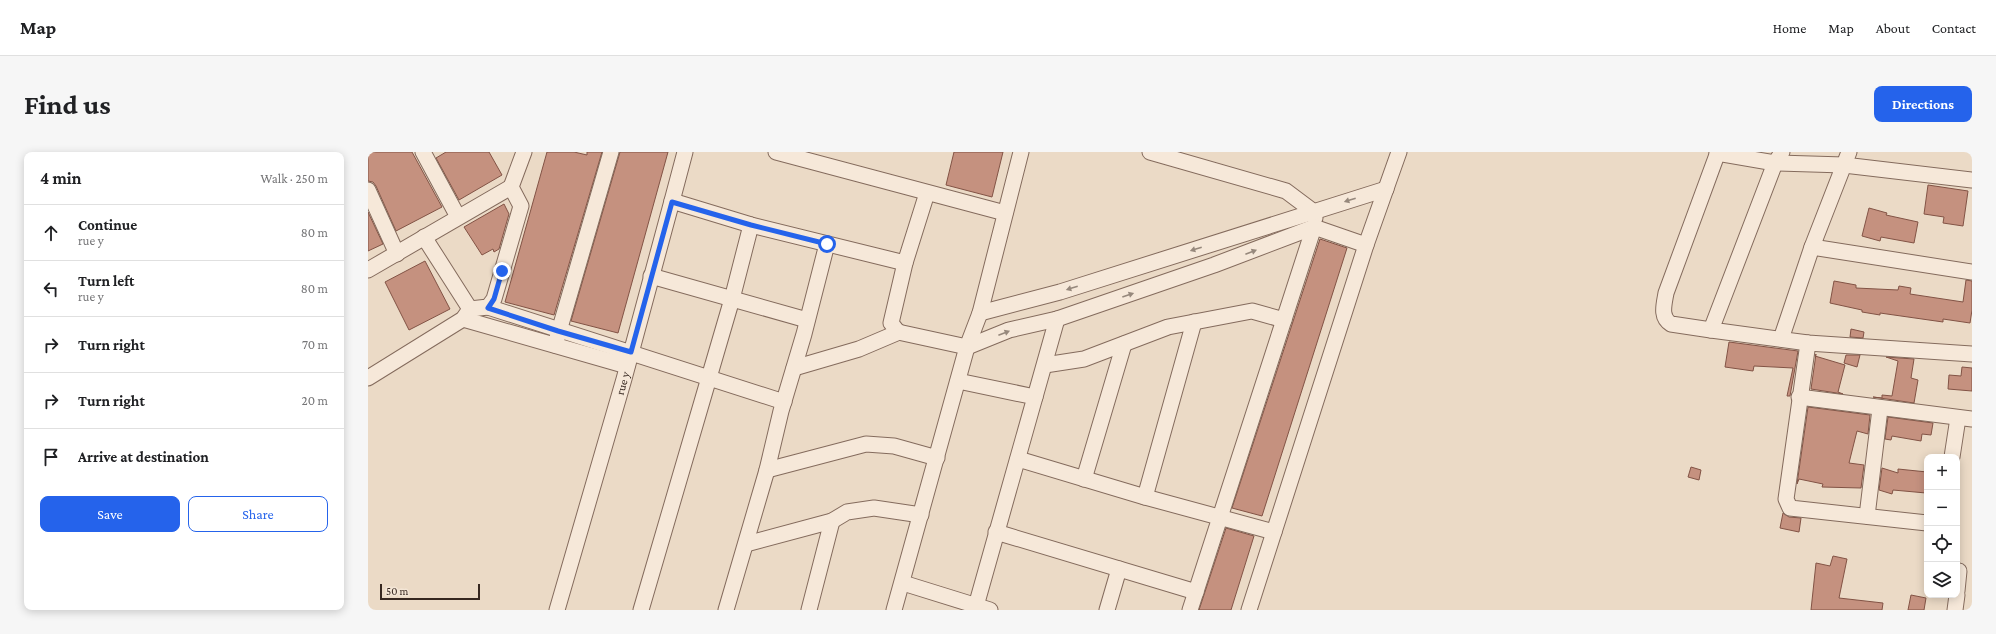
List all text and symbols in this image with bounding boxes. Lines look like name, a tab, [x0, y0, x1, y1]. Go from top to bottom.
text: Map	[20, 17, 56, 38]
text: Home	[1773, 20, 1806, 36]
text: Map	[1828, 20, 1854, 36]
text: About	[1876, 20, 1910, 36]
text: Contact	[1932, 20, 1976, 36]
button: Directions	[1874, 86, 1972, 122]
text: Find us	[24, 89, 111, 120]
text: 4 min	[40, 169, 82, 188]
text: Walk · 250 m	[260, 171, 328, 186]
one-way arrow	[1344, 197, 1356, 203]
text: Continue	[78, 217, 137, 233]
icon: ahead	[40, 222, 62, 244]
text: 80 m	[301, 225, 328, 240]
text: rue y	[78, 233, 104, 248]
route start	[818, 235, 836, 253]
one-way arrow	[1190, 246, 1202, 252]
one-way arrow	[1245, 248, 1257, 254]
route end	[493, 262, 511, 280]
text: Turn left	[78, 273, 134, 289]
icon: left	[40, 278, 62, 300]
text: 80 m	[301, 281, 328, 296]
one-way arrow	[1066, 285, 1078, 291]
text: rue y	[78, 289, 104, 304]
one-way arrow	[1122, 292, 1134, 298]
one-way arrow	[998, 329, 1010, 335]
icon: right	[40, 334, 62, 356]
text: Turn right	[78, 337, 145, 353]
text: 70 m	[302, 337, 328, 352]
street label: rue y	[613, 370, 633, 397]
icon: right	[40, 390, 62, 412]
text: Turn right	[78, 393, 145, 409]
text: 20 m	[302, 393, 328, 408]
icon: arrive	[40, 446, 62, 468]
text: Arrive at destination	[78, 449, 209, 465]
map controls	[1924, 454, 1960, 598]
button: +	[1924, 454, 1960, 490]
button: −	[1924, 490, 1960, 526]
button: Save	[40, 496, 180, 532]
button: Share	[188, 496, 328, 532]
button: locate	[1924, 526, 1960, 562]
button: layers	[1924, 562, 1960, 598]
scale bar	[380, 582, 480, 601]
text: 50 m	[386, 585, 408, 597]

